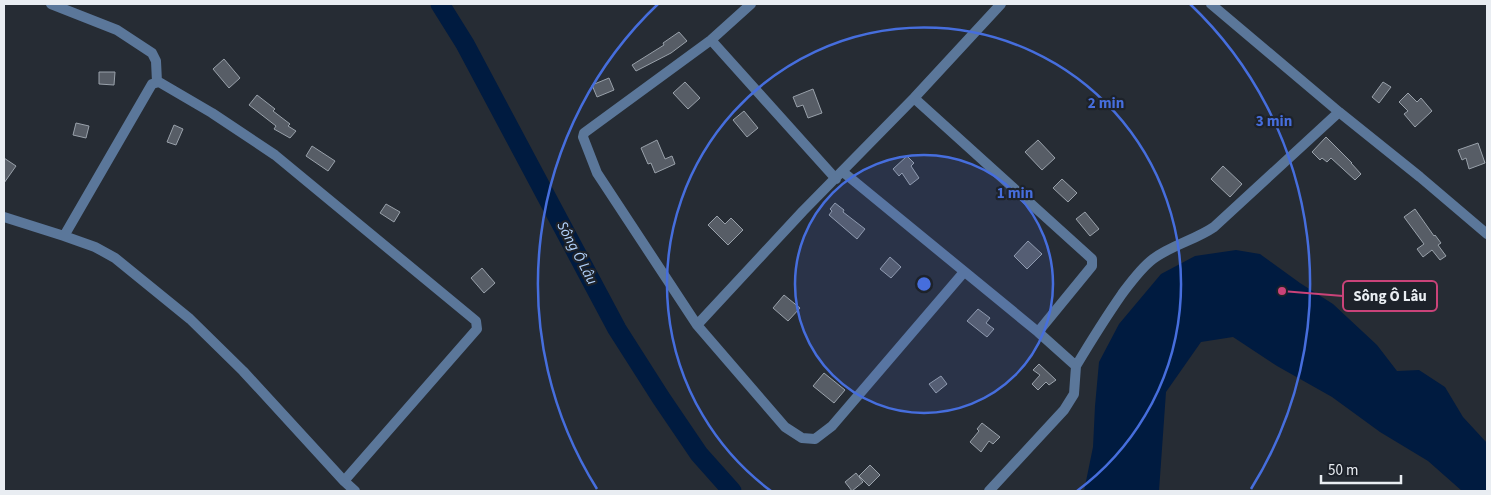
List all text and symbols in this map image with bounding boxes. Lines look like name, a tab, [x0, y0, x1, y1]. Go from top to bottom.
text: 2 min	[1088, 93, 1124, 114]
text: 3 min	[1256, 111, 1292, 132]
text: 1 min	[997, 183, 1033, 204]
water label: Sông Ô Lâu	[551, 218, 603, 289]
centre of rings	[915, 275, 933, 293]
callout: Sông Ô Lâu	[1343, 281, 1437, 311]
text: Sông Ô Lâu	[1353, 286, 1427, 307]
scale bar	[1321, 452, 1401, 484]
text: 50 m	[1328, 460, 1358, 481]

